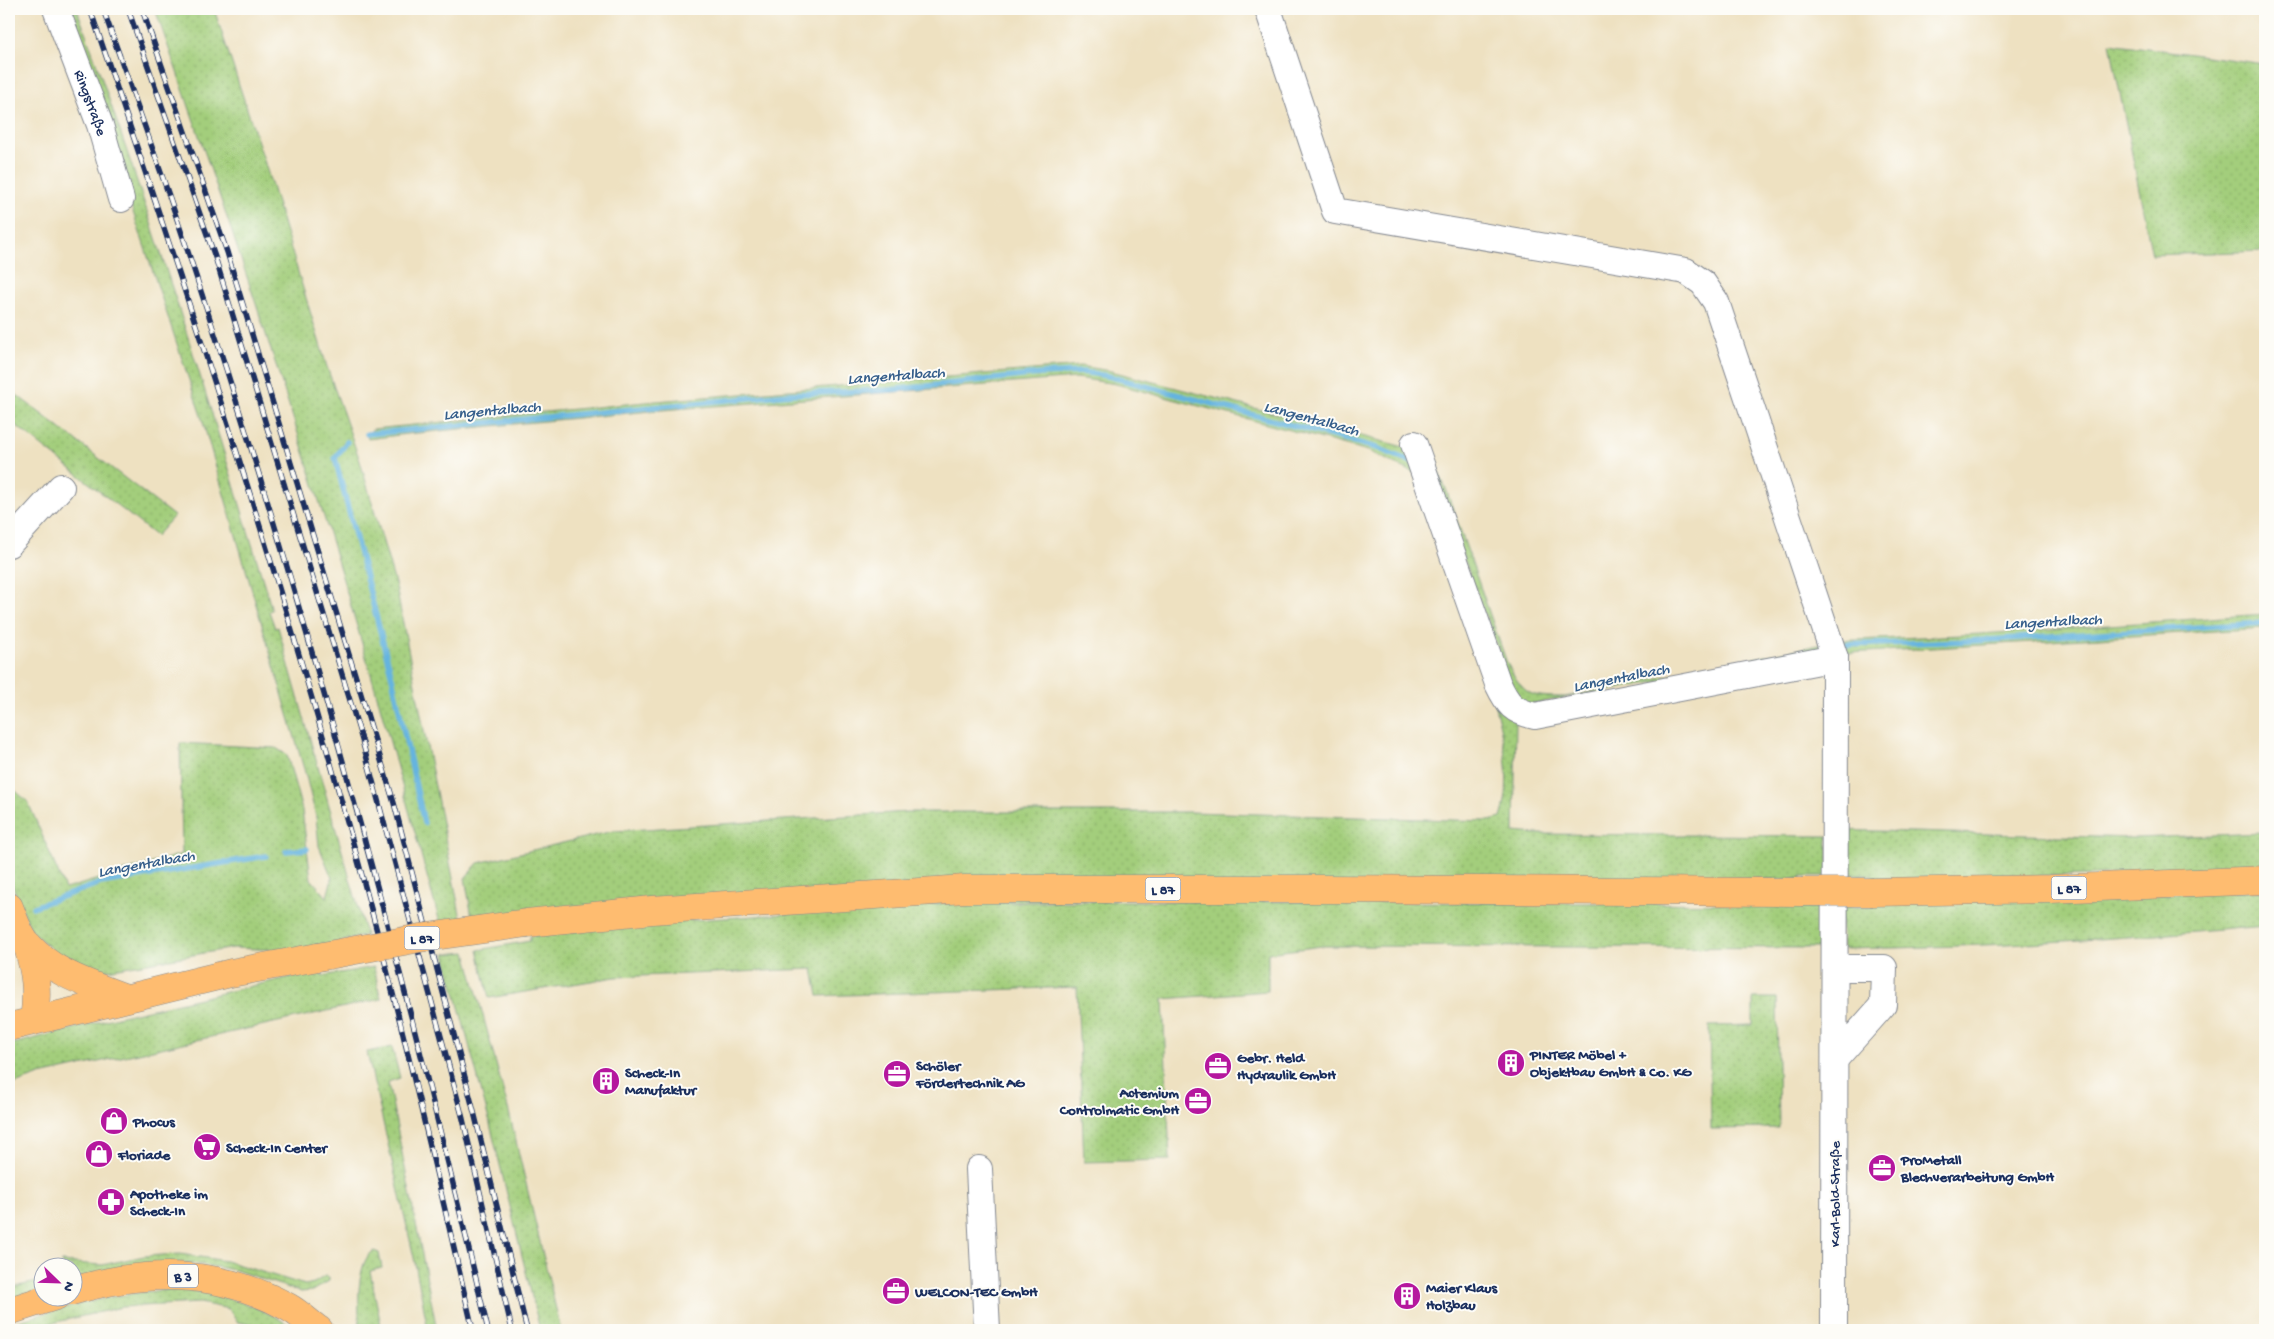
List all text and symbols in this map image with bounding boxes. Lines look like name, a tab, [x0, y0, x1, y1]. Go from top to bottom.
street label: Ringstraße	[69, 68, 110, 138]
water label: Langentalbach	[847, 365, 946, 390]
water label: Langentalbach	[443, 399, 542, 426]
water label: Langentalbach	[1261, 399, 1361, 442]
water label: Langentalbach	[2004, 611, 2103, 636]
water label: Langentalbach	[1572, 661, 1672, 698]
water label: Langentalbach	[97, 848, 197, 883]
road number: L 87	[2052, 876, 2086, 900]
road number: L 87	[1146, 878, 1180, 901]
road number: L 87	[404, 926, 440, 950]
place label: PINTER Möbel + Objektbau GmbH & Co. KG	[1529, 1047, 1693, 1082]
building icon: PINTER Möbel + Objektbau GmbH & Co. KG	[1496, 1048, 1526, 1078]
place label: Gebr. Held Hydraulik GmbH	[1237, 1050, 1336, 1085]
office icon: Gebr. Held Hydraulik GmbH	[1203, 1051, 1233, 1081]
place label: Schöler Fördertechnik AG	[915, 1058, 1026, 1093]
office icon: Schöler Fördertechnik AG	[882, 1059, 912, 1089]
place label: Scheck-In Manufaktur	[625, 1065, 698, 1100]
building icon: Scheck-In Manufaktur	[591, 1066, 621, 1096]
place label: Actemium Controlmatic GmbH	[1059, 1085, 1179, 1120]
office icon: Actemium Controlmatic GmbH	[1183, 1086, 1213, 1116]
shop icon: Phocus	[99, 1106, 129, 1136]
place label: Phocus	[132, 1114, 176, 1132]
supermarket icon: Scheck-In Center	[192, 1132, 222, 1162]
shop icon: Floriade	[84, 1139, 114, 1169]
place label: Scheck-In Center	[226, 1140, 328, 1158]
street label: Karl-Bold-Straße	[1827, 1141, 1845, 1247]
place label: Floriade	[117, 1147, 171, 1165]
place label: ProMetall Blechverarbeitung GmbH	[1900, 1152, 2054, 1187]
office icon: ProMetall Blechverarbeitung GmbH	[1867, 1153, 1897, 1183]
place label: Apotheke im Scheck-In	[129, 1186, 208, 1221]
pharmacy icon: Apotheke im Scheck-In	[96, 1187, 126, 1217]
north arrow	[32, 1256, 82, 1306]
road number: B 3	[168, 1264, 198, 1288]
office icon: WELCON-TEC GmbH	[881, 1276, 911, 1306]
text: N	[58, 1279, 77, 1294]
place label: Maier Klaus Holzbau	[1426, 1280, 1499, 1315]
building icon: Maier Klaus Holzbau	[1392, 1281, 1422, 1311]
place label: WELCON-TEC GmbH	[914, 1284, 1038, 1302]

